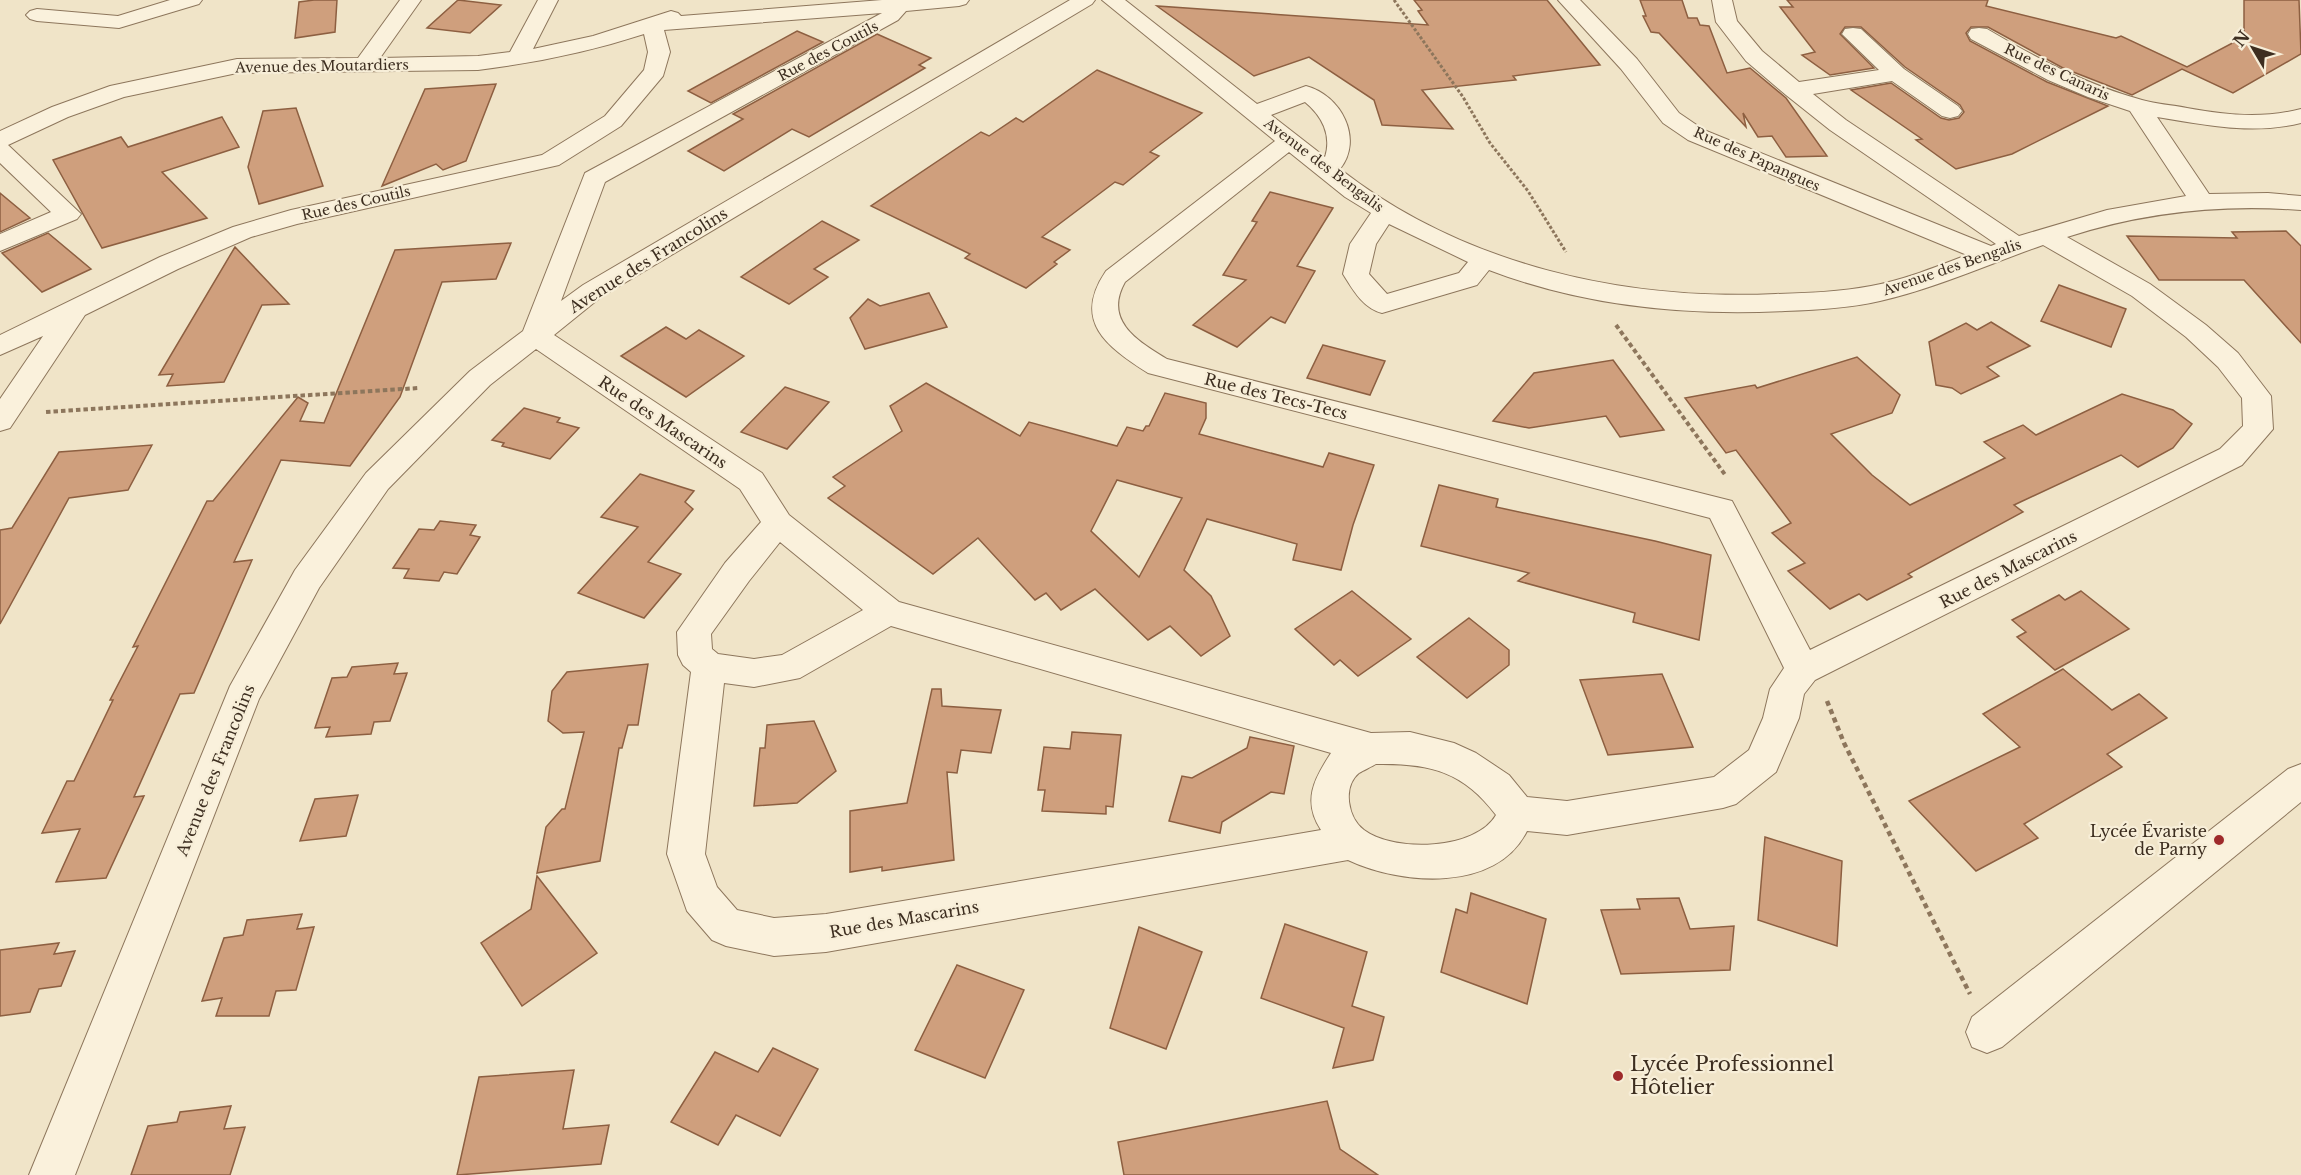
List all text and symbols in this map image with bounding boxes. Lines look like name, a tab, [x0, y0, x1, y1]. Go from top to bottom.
street label: Rue des Coutils	[775, 17, 881, 85]
north arrow	[2223, 18, 2283, 78]
text: N	[2229, 26, 2254, 51]
street label: Rue des Canaris	[2001, 40, 2113, 104]
street label: Avenue des Moutardiers	[234, 55, 409, 77]
street label: Avenue des Bengalis	[1260, 113, 1387, 216]
street label: Rue des Papangues	[1691, 123, 1823, 195]
street label: Rue des Coutils	[300, 182, 412, 224]
street label: Avenue des Francolins	[564, 203, 731, 318]
street label: Avenue des Bengalis	[1879, 235, 2024, 300]
street label: Rue des Tecs-Tecs	[1202, 369, 1350, 423]
street label: Rue des Mascarins	[595, 371, 731, 473]
street label: Rue des Mascarins	[1936, 526, 2080, 612]
street label: Avenue des Francolins	[171, 681, 259, 860]
place label: Lycée Évariste de Parny	[2090, 821, 2208, 859]
marker: Lycée Évariste de Parny	[2212, 833, 2226, 847]
street label: Rue des Mascarins	[828, 896, 980, 942]
place label: Lycée Professionnel Hôtelier	[1630, 1052, 1834, 1099]
marker: Lycée Professionnel Hôtelier	[1611, 1069, 1625, 1083]

